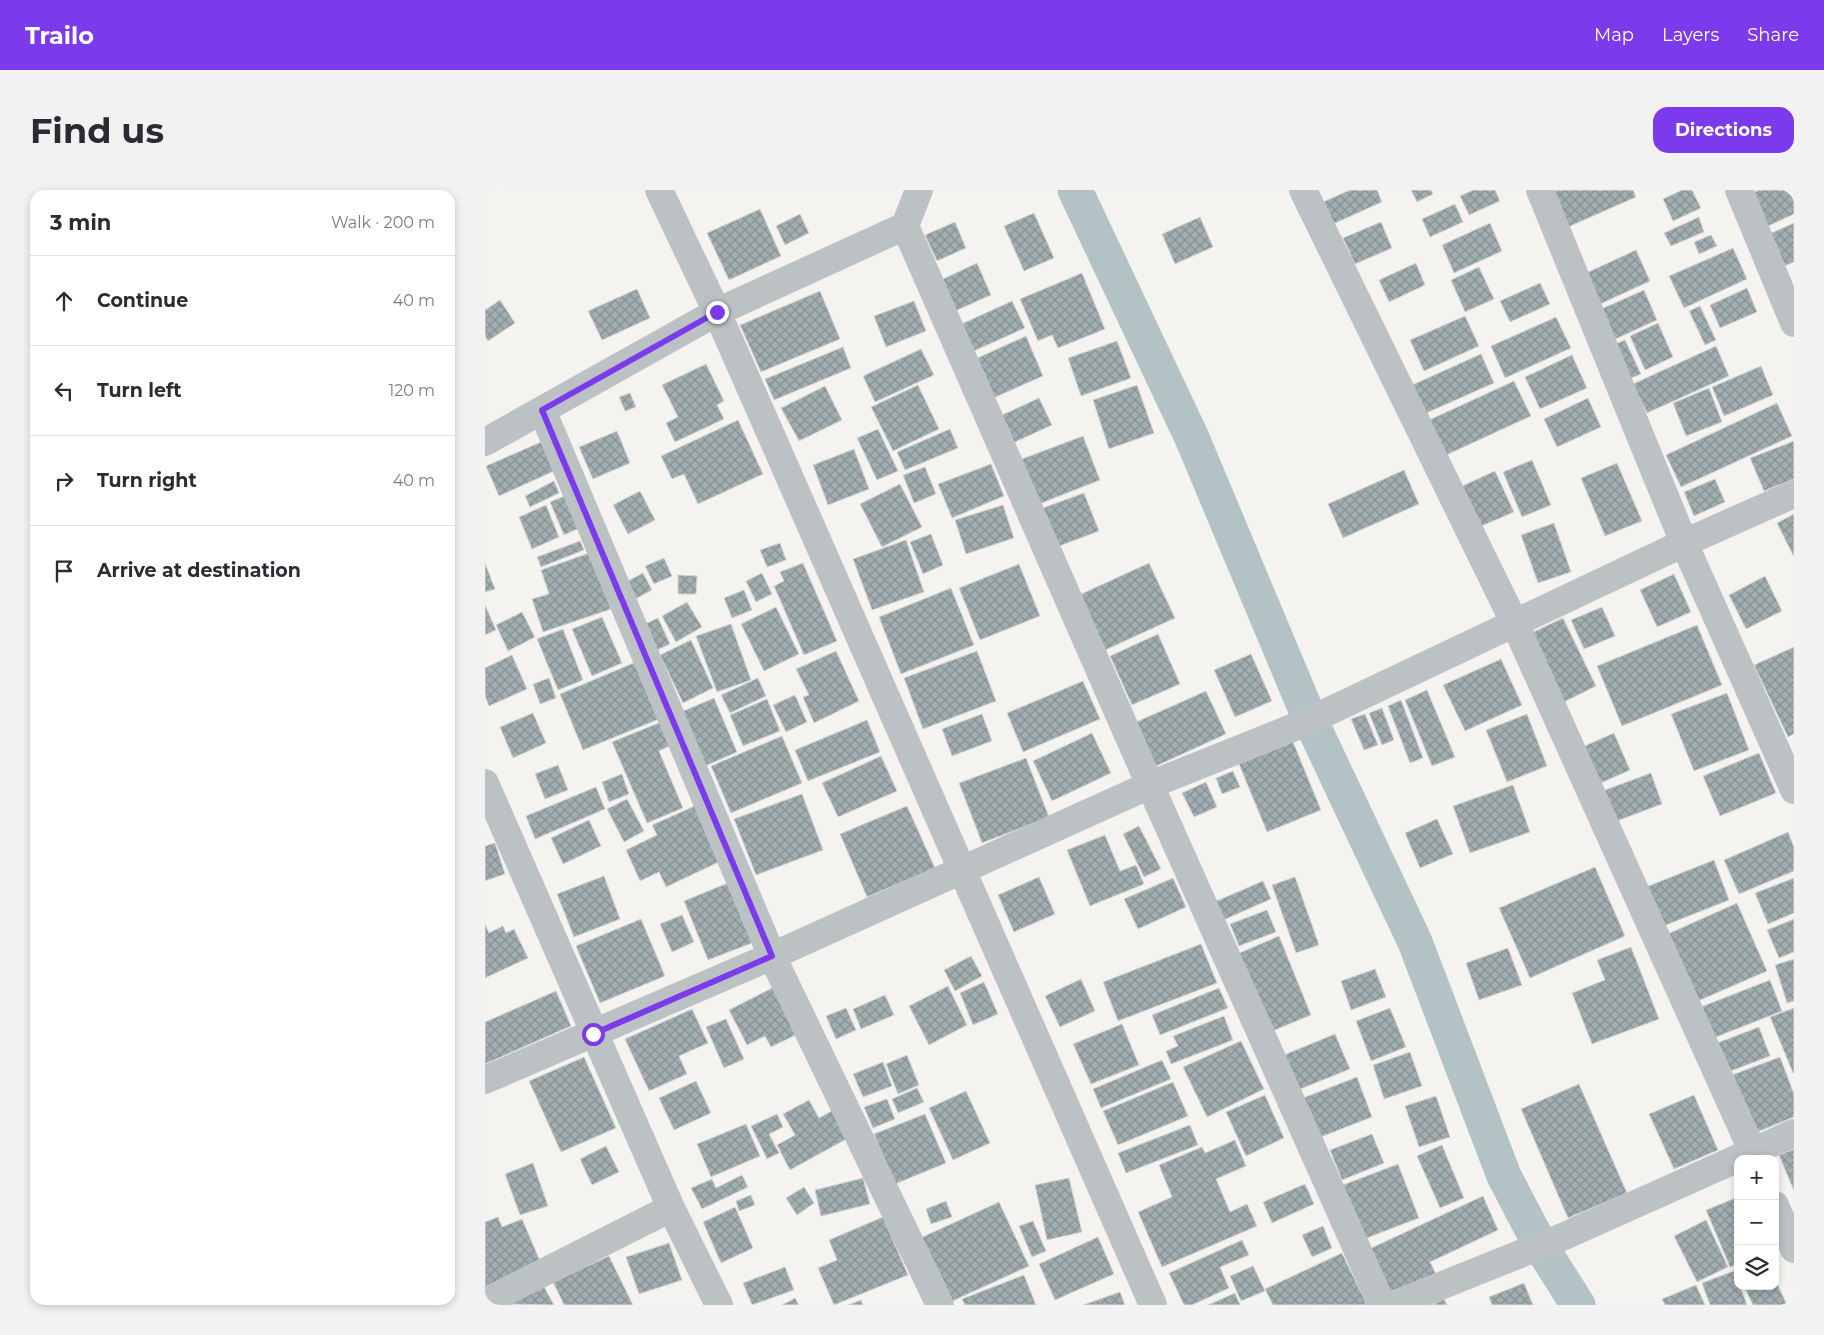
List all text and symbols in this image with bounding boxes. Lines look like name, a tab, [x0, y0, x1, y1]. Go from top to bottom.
text: Trailo	[25, 21, 94, 50]
text: Map	[1594, 24, 1634, 46]
text: Layers	[1662, 24, 1719, 46]
text: Share	[1747, 24, 1799, 46]
button: Directions	[1653, 107, 1794, 153]
text: Find us	[30, 109, 164, 152]
text: 3 min	[50, 210, 111, 235]
text: Walk · 200 m	[331, 213, 435, 232]
icon: ahead	[50, 287, 78, 315]
text: Continue	[97, 289, 188, 312]
text: 40 m	[393, 291, 435, 310]
route end	[706, 301, 729, 324]
icon: left	[50, 377, 78, 405]
text: Turn left	[97, 379, 182, 402]
text: 120 m	[388, 381, 435, 400]
icon: right	[50, 467, 78, 495]
text: Turn right	[97, 469, 197, 492]
text: 40 m	[393, 471, 435, 490]
icon: arrive	[50, 557, 78, 585]
text: Arrive at destination	[97, 559, 301, 582]
route start	[582, 1023, 605, 1046]
map controls	[1734, 1155, 1779, 1290]
button: +	[1734, 1155, 1779, 1200]
button: −	[1734, 1200, 1779, 1245]
button: layers	[1734, 1245, 1779, 1290]

